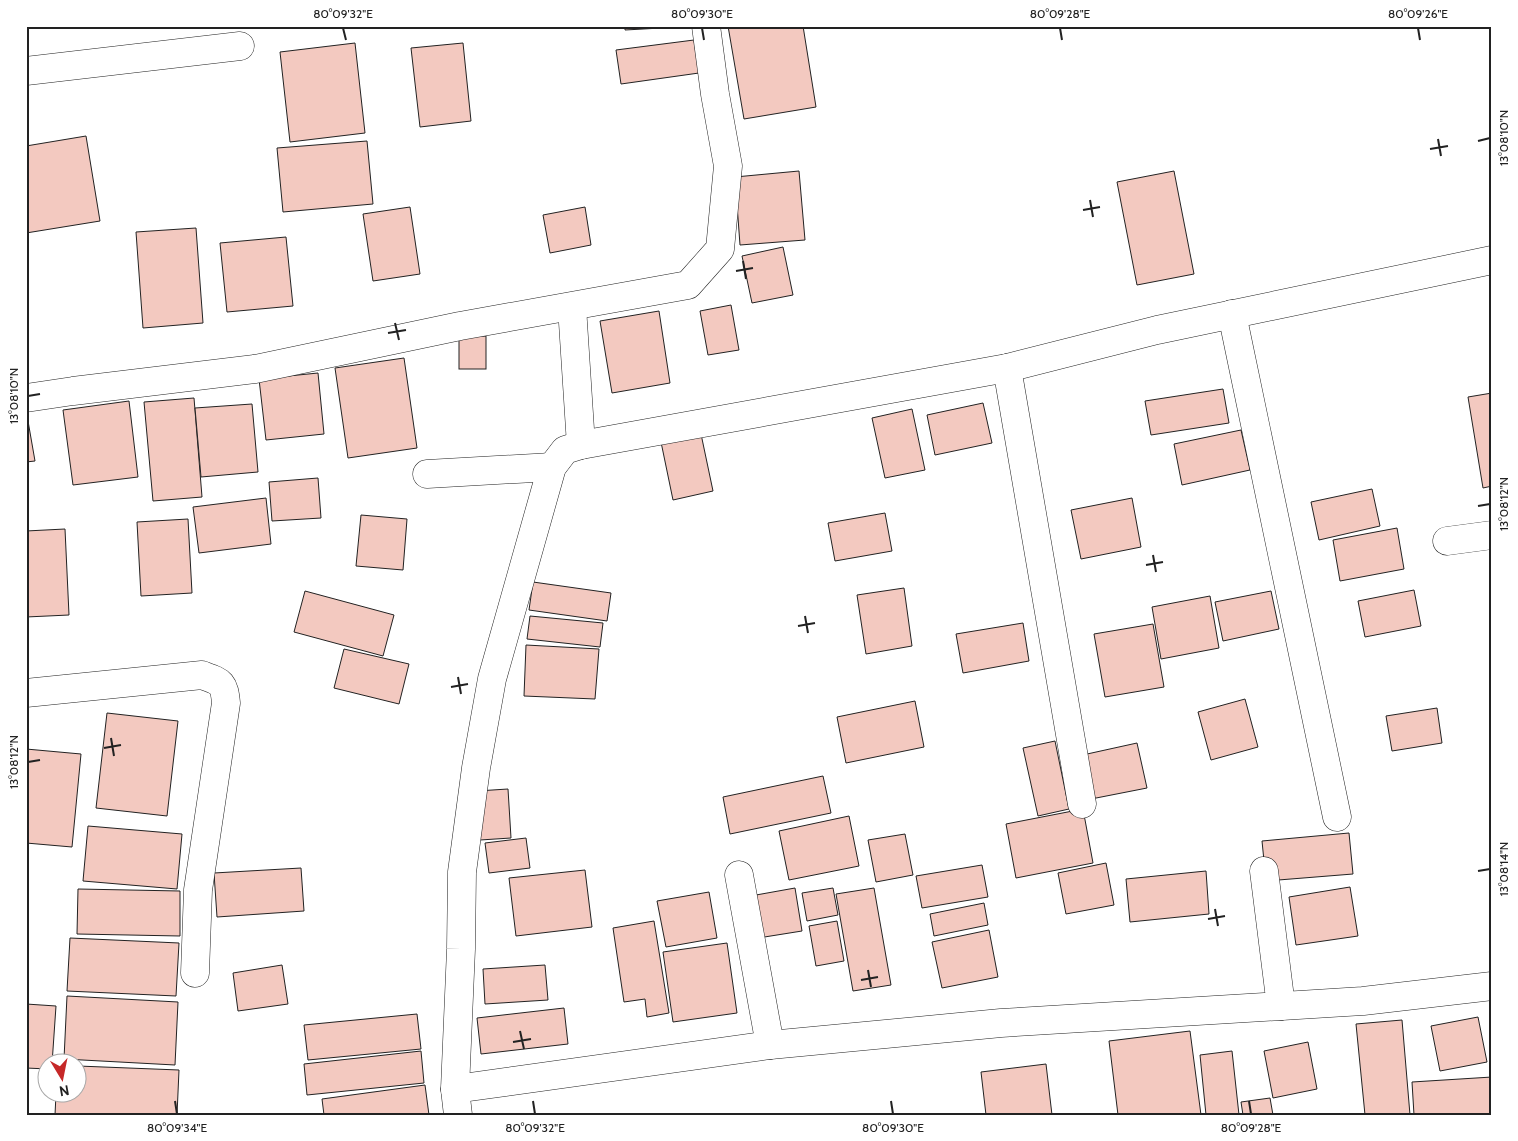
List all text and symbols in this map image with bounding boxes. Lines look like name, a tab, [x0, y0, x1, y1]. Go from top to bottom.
text: 80°09'32"E	[313, 6, 373, 21]
text: 80°09'30"E	[671, 6, 733, 21]
text: 80°09'28"E	[1030, 6, 1091, 21]
text: 80°09'26"E	[1388, 6, 1448, 21]
text: 13°08'10"N	[1496, 110, 1511, 166]
text: 13°08'10"N	[6, 368, 21, 424]
text: 13°08'12"N	[1496, 477, 1511, 531]
text: 13°08'12"N	[6, 735, 21, 789]
text: 13°08'14"N	[1496, 842, 1511, 896]
north arrow	[38, 1054, 88, 1104]
text: N	[58, 1081, 71, 1101]
text: 80°09'34"E	[147, 1120, 207, 1135]
text: 80°09'32"E	[505, 1120, 565, 1135]
text: 80°09'30"E	[862, 1120, 924, 1135]
text: 80°09'28"E	[1221, 1120, 1282, 1135]

